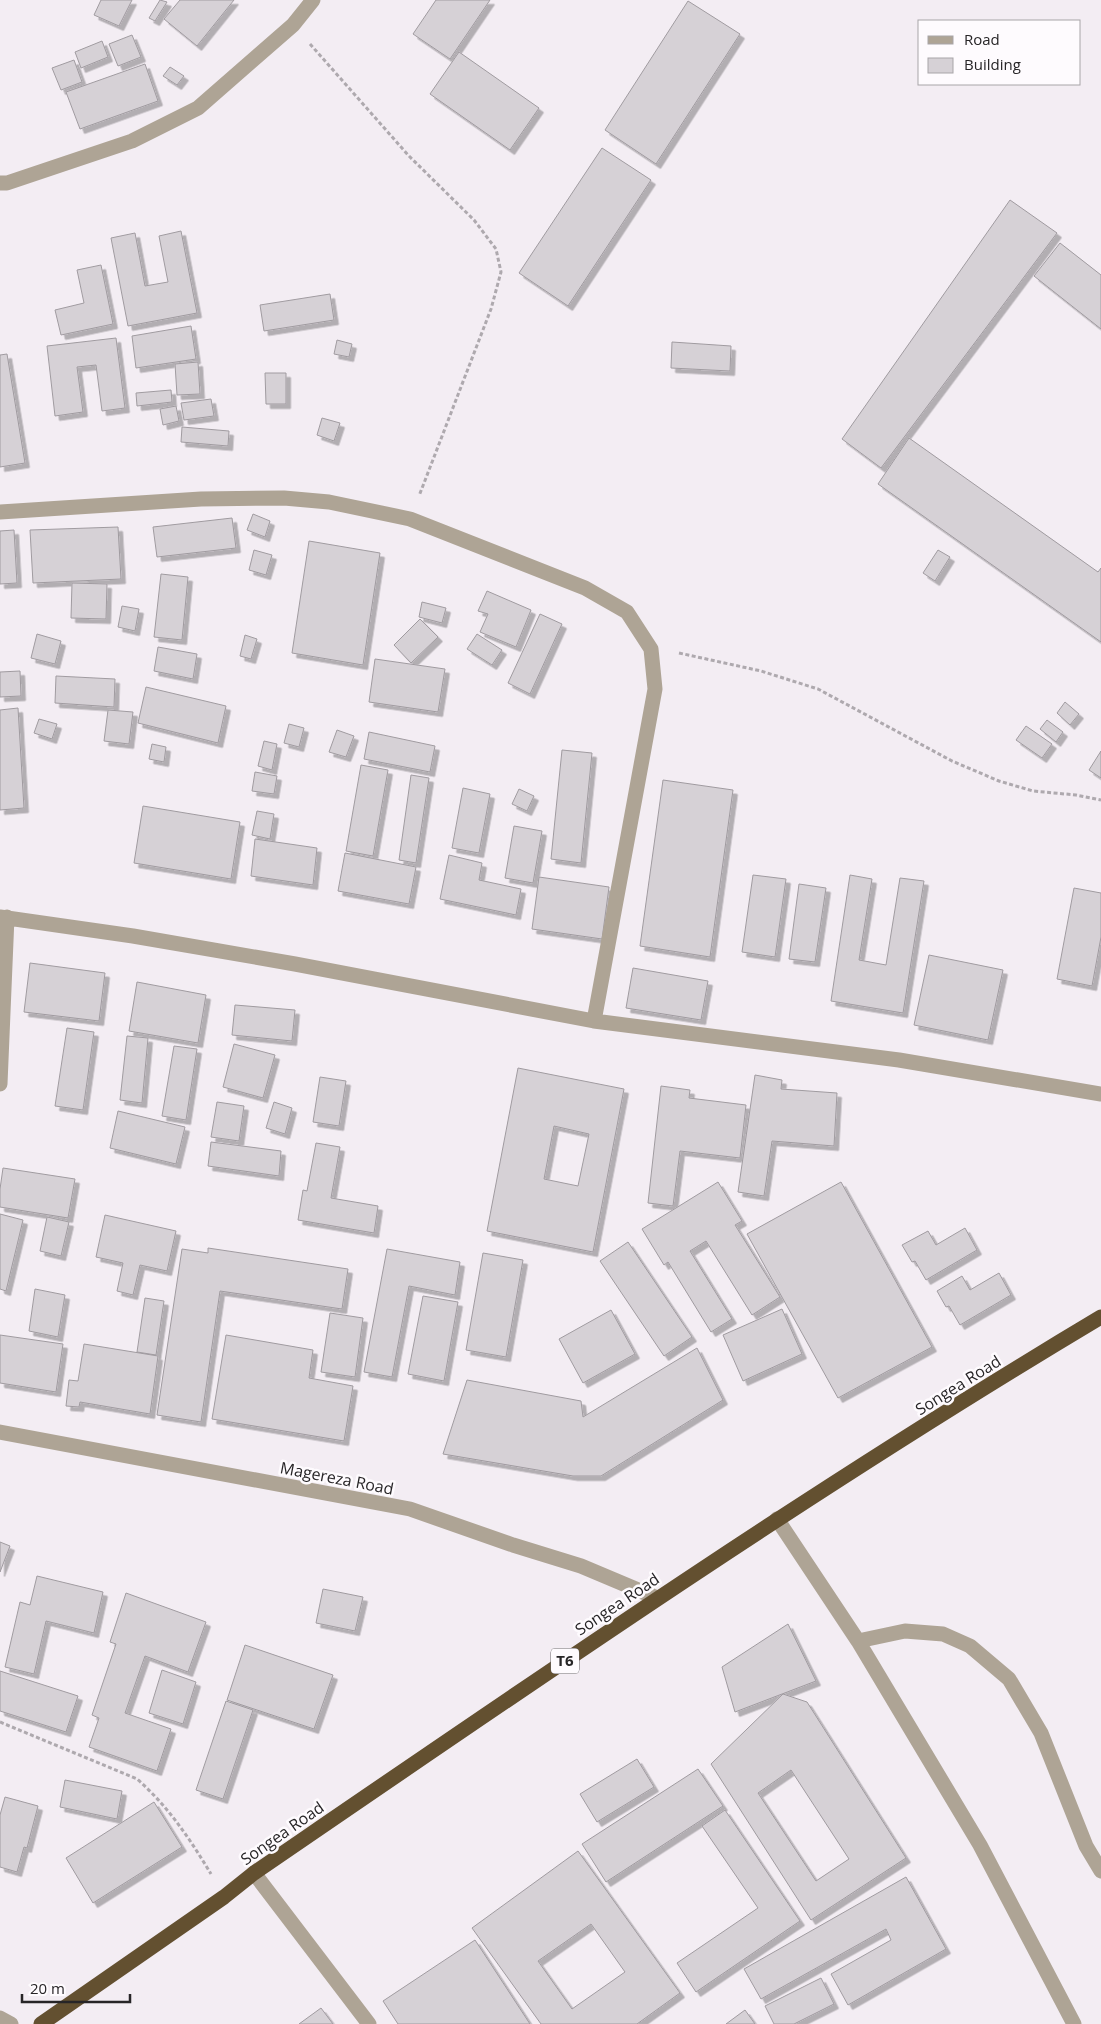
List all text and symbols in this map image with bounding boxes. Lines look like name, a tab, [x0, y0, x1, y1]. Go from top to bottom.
legend	[918, 20, 1081, 85]
text: Road	[964, 29, 1000, 49]
text: Building	[964, 54, 1021, 74]
street label: Songea Road	[911, 1350, 1005, 1420]
street label: Magereza Road	[278, 1456, 396, 1500]
street label: Songea Road	[571, 1568, 663, 1640]
road number: T6	[551, 1648, 579, 1674]
street label: Songea Road	[236, 1796, 328, 1870]
scale bar	[22, 1972, 130, 2004]
text: 20 m	[30, 1978, 65, 1998]

